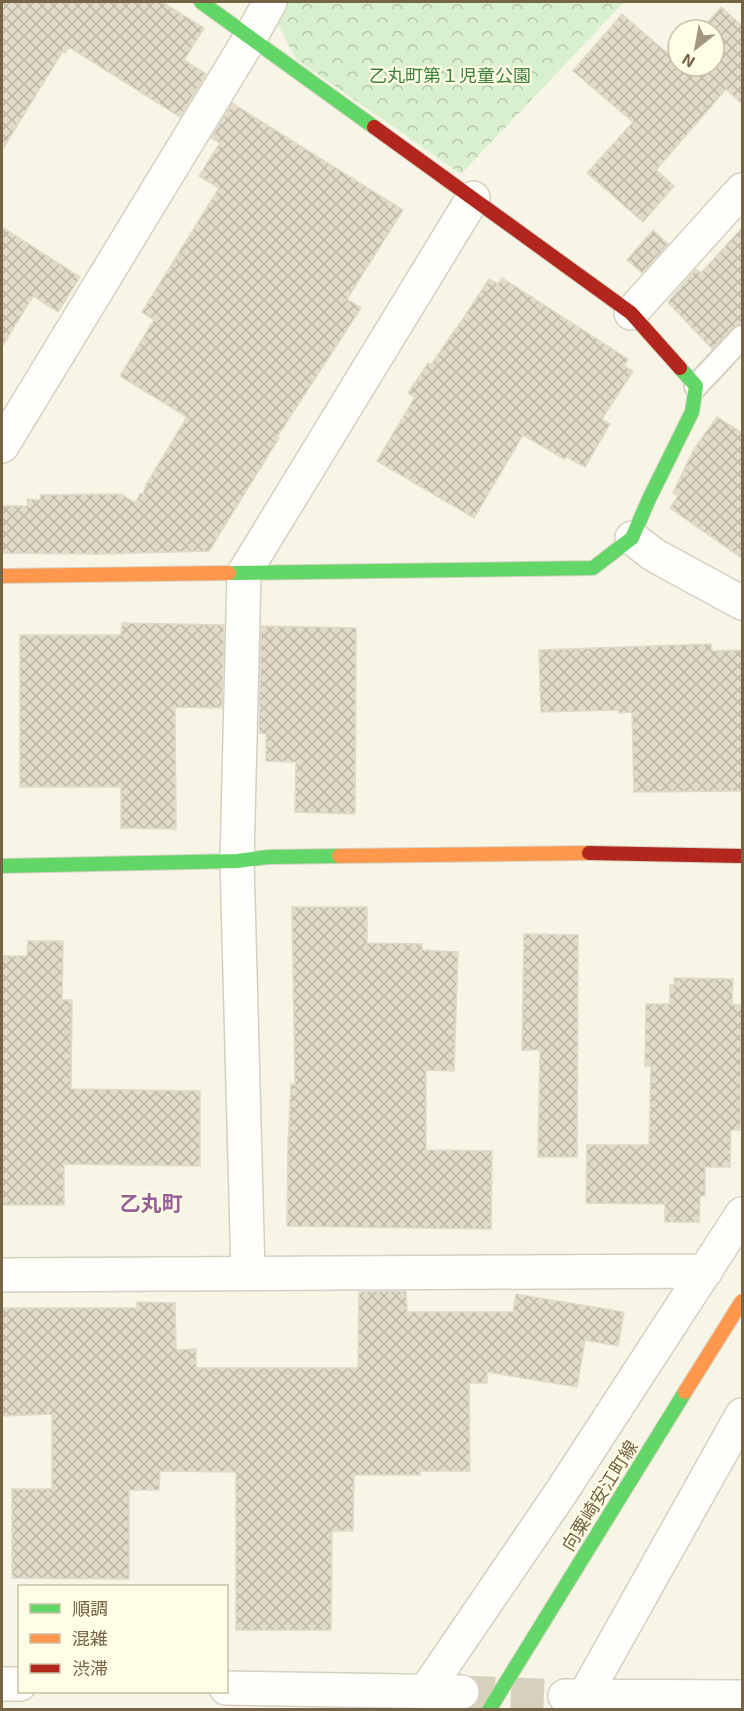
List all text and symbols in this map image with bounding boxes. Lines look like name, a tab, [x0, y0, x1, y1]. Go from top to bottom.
north arrow	[666, 18, 726, 78]
text: N	[678, 50, 698, 72]
park label: 乙丸町第１児童公園	[369, 64, 531, 86]
district label: 乙丸町	[120, 1190, 183, 1215]
street label: 向粟崎安江町線	[556, 1436, 642, 1555]
legend	[18, 1585, 228, 1693]
text: 順調	[72, 1597, 108, 1619]
text: 混雑	[72, 1627, 108, 1649]
text: 渋滞	[72, 1657, 108, 1679]

